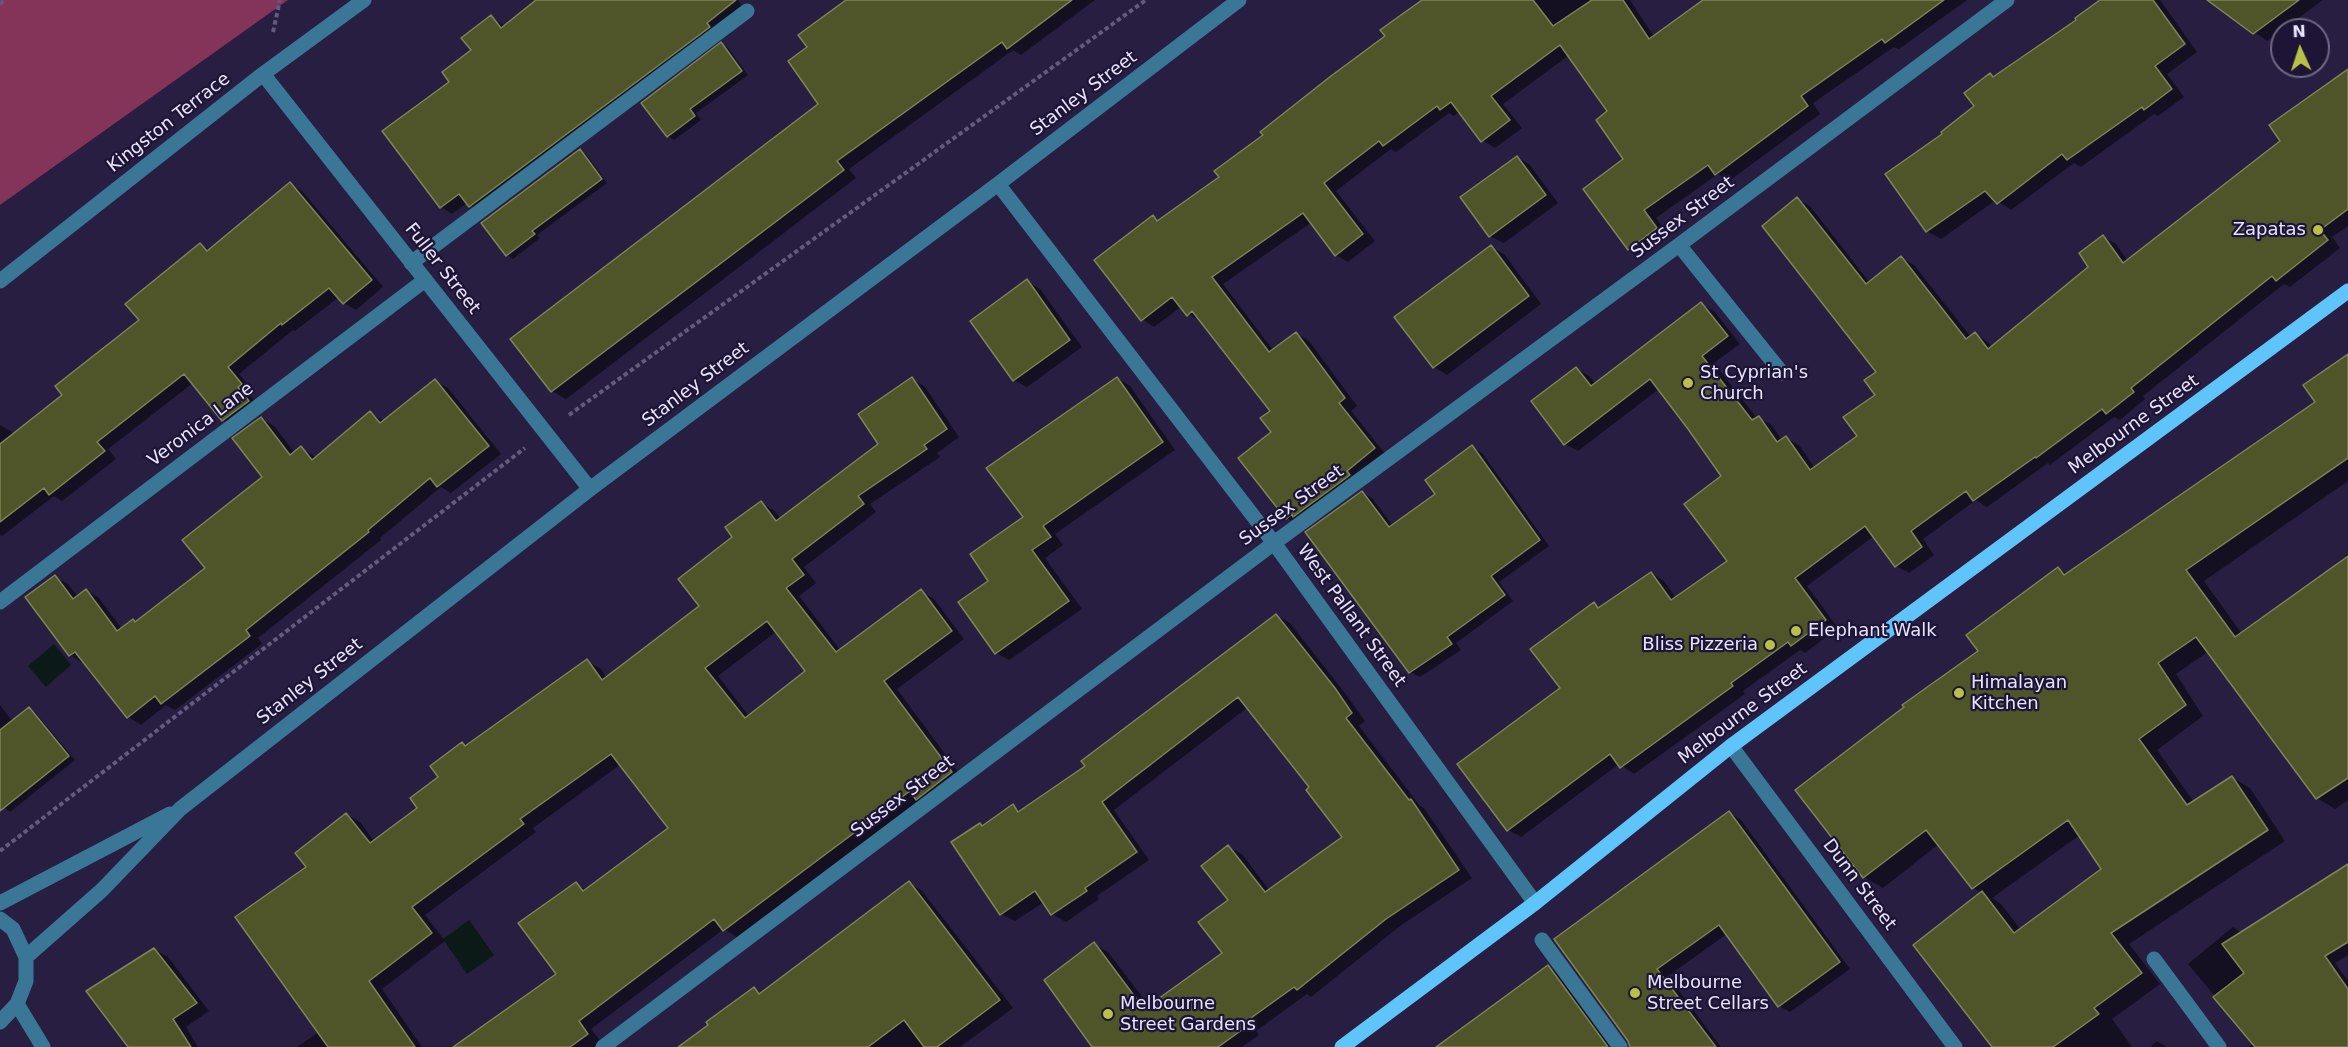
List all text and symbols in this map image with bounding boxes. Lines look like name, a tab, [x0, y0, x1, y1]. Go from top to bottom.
north arrow	[2270, 18, 2330, 78]
text: N	[2292, 22, 2306, 41]
street label: Stanley Street	[1026, 47, 1142, 141]
street label: Kingston Terrace	[103, 68, 235, 178]
street label: Sussex Street	[1627, 172, 1739, 264]
street label: Fuller Street	[400, 219, 484, 319]
place label: Zapatas	[2233, 219, 2306, 241]
marker: Zapatas	[2311, 223, 2325, 237]
street label: Stanley Street	[638, 338, 754, 432]
place label: St Cyprian's Church	[1700, 362, 1808, 404]
street label: Melbourne Street	[2065, 371, 2203, 479]
marker: St Cyprian's Church	[1681, 376, 1695, 390]
street label: Veronica Lane	[144, 378, 258, 472]
street label: Sussex Street	[1236, 461, 1348, 551]
street label: West Pallant Street	[1292, 540, 1410, 692]
place label: Elephant Walk	[1808, 620, 1937, 642]
marker: Elephant Walk	[1789, 624, 1803, 638]
street label: Stanley Street	[253, 634, 367, 730]
place label: Bliss Pizzeria	[1642, 634, 1758, 656]
marker: Bliss Pizzeria	[1763, 638, 1777, 652]
street label: Melbourne Street	[1674, 659, 1812, 769]
place label: Himalayan Kitchen	[1971, 672, 2067, 714]
marker: Himalayan Kitchen	[1952, 686, 1966, 700]
street label: Sussex Street	[847, 751, 959, 843]
street label: Dunn Street	[1818, 835, 1900, 935]
place label: Melbourne Street Cellars	[1647, 972, 1769, 1014]
marker: Melbourne Street Cellars	[1628, 986, 1642, 1000]
place label: Melbourne Street Gardens	[1120, 993, 1256, 1036]
marker: Melbourne Street Gardens	[1101, 1007, 1115, 1021]

